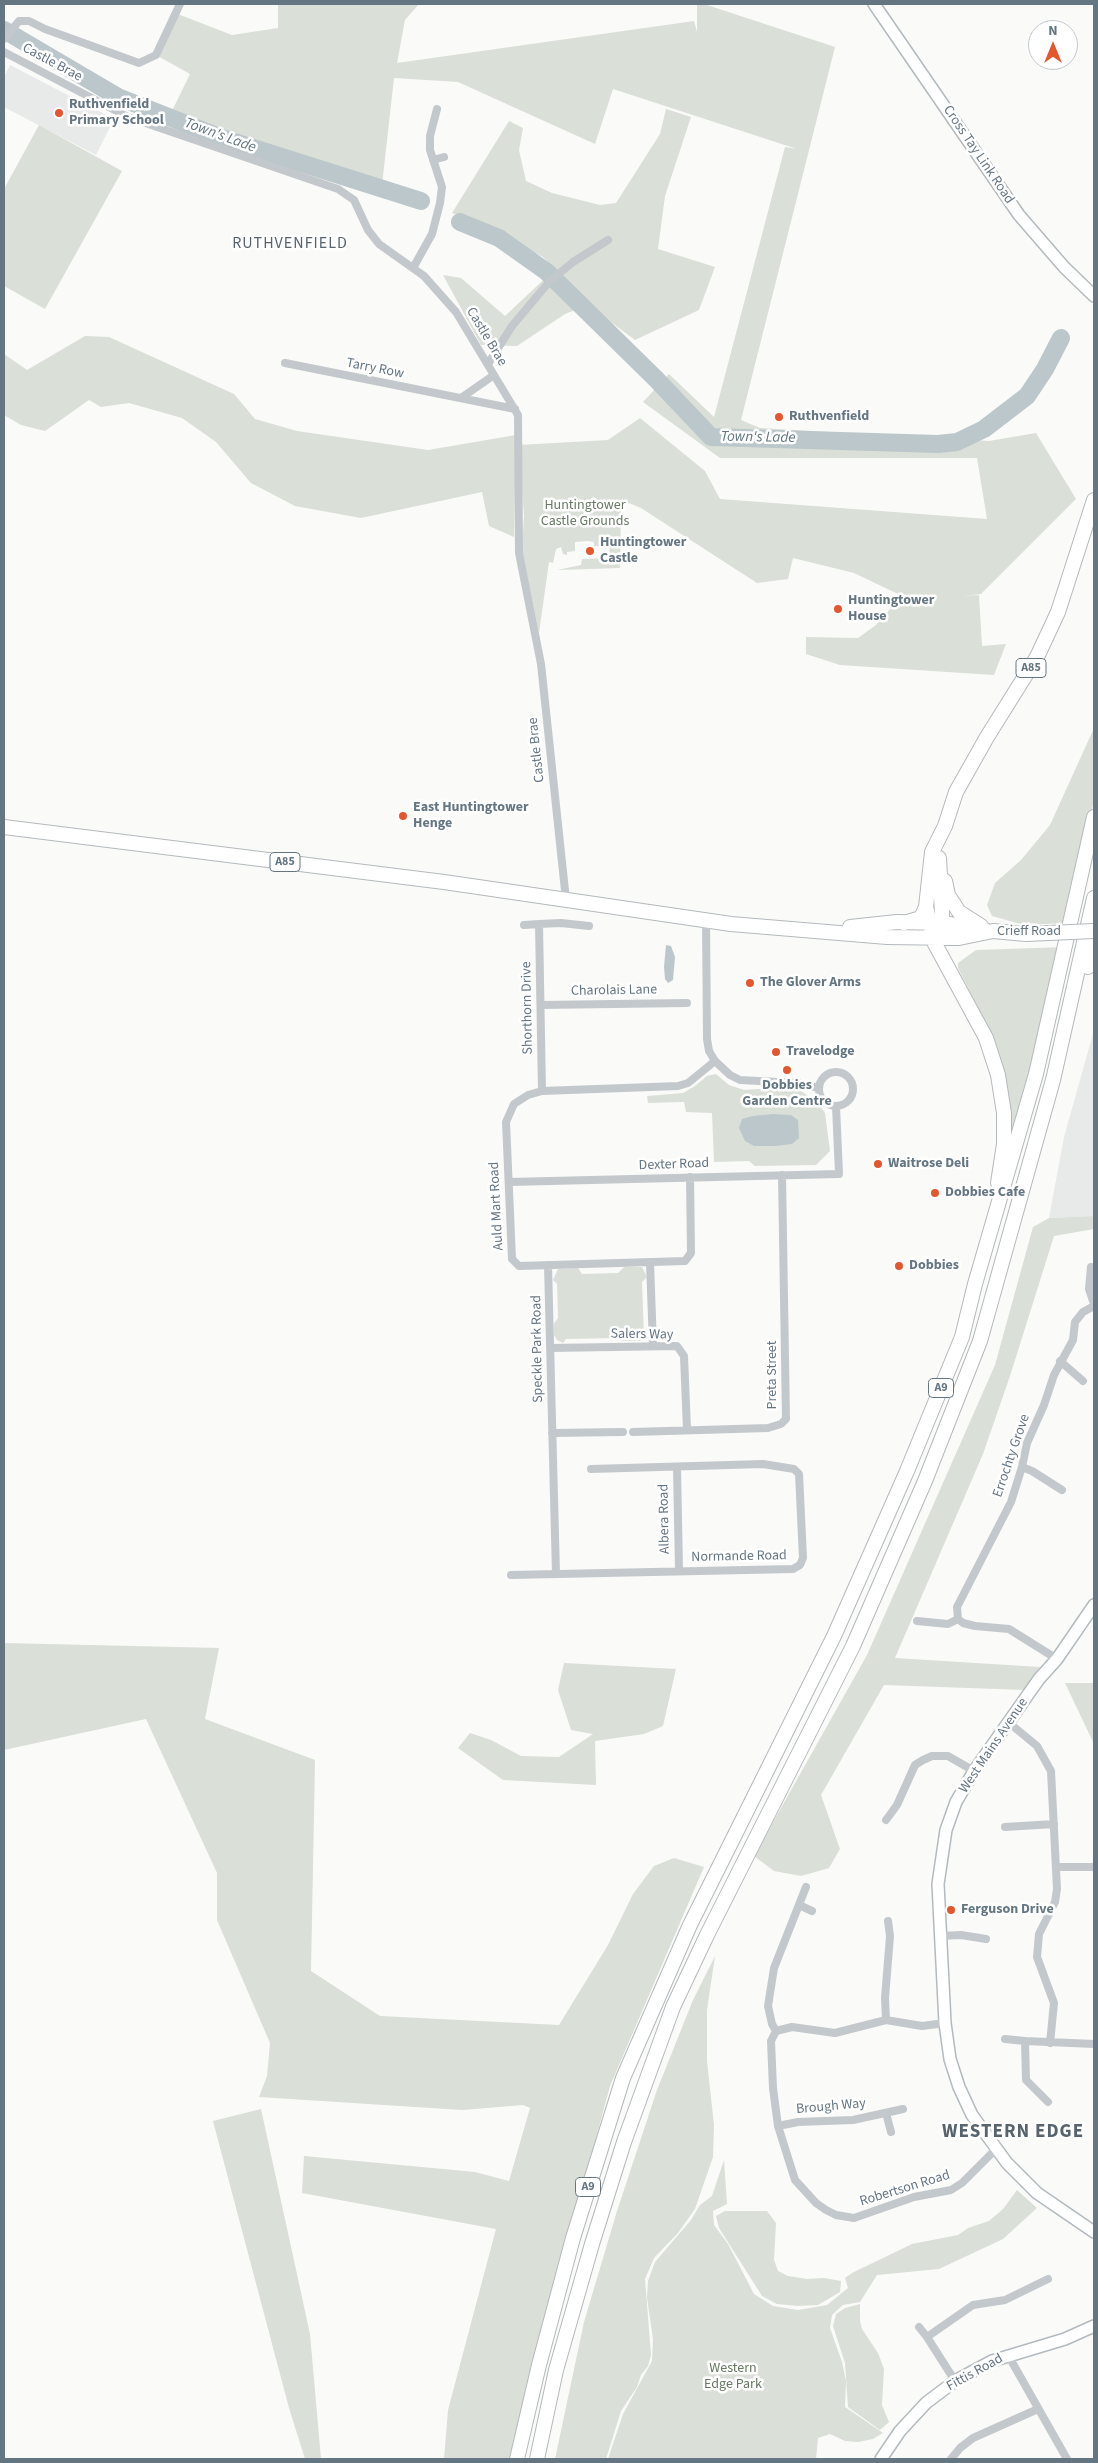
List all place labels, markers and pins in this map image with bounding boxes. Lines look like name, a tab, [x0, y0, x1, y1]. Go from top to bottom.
place label: Ruthvenfield Primary School	[69, 97, 164, 130]
marker: Ruthvenfield Primary School	[53, 107, 65, 119]
place label: Ruthvenfield	[789, 409, 869, 425]
marker: Ruthvenfield	[773, 411, 785, 423]
place label: Huntingtower Castle	[600, 535, 686, 568]
marker: Huntingtower Castle	[584, 545, 596, 557]
place label: Huntingtower House	[848, 593, 934, 626]
marker: Huntingtower House	[832, 603, 844, 615]
place label: East Huntingtower Henge	[413, 800, 529, 832]
marker: East Huntingtower Henge	[397, 810, 409, 822]
place label: The Glover Arms	[760, 975, 861, 991]
marker: The Glover Arms	[744, 977, 756, 989]
place label: Travelodge	[786, 1044, 854, 1060]
marker: Travelodge	[770, 1046, 782, 1058]
marker: Dobbies Garden Centre	[781, 1064, 793, 1076]
place label: Dobbies Garden Centre	[742, 1078, 832, 1110]
place label: Waitrose Deli	[888, 1156, 969, 1172]
marker: Waitrose Deli	[872, 1158, 884, 1170]
place label: Dobbies Cafe	[945, 1185, 1025, 1201]
marker: Dobbies Cafe	[929, 1187, 941, 1199]
place label: Dobbies	[909, 1258, 959, 1274]
marker: Dobbies	[893, 1260, 905, 1272]
place label: Ferguson Drive	[961, 1902, 1054, 1918]
marker: Ferguson Drive	[945, 1904, 957, 1916]

